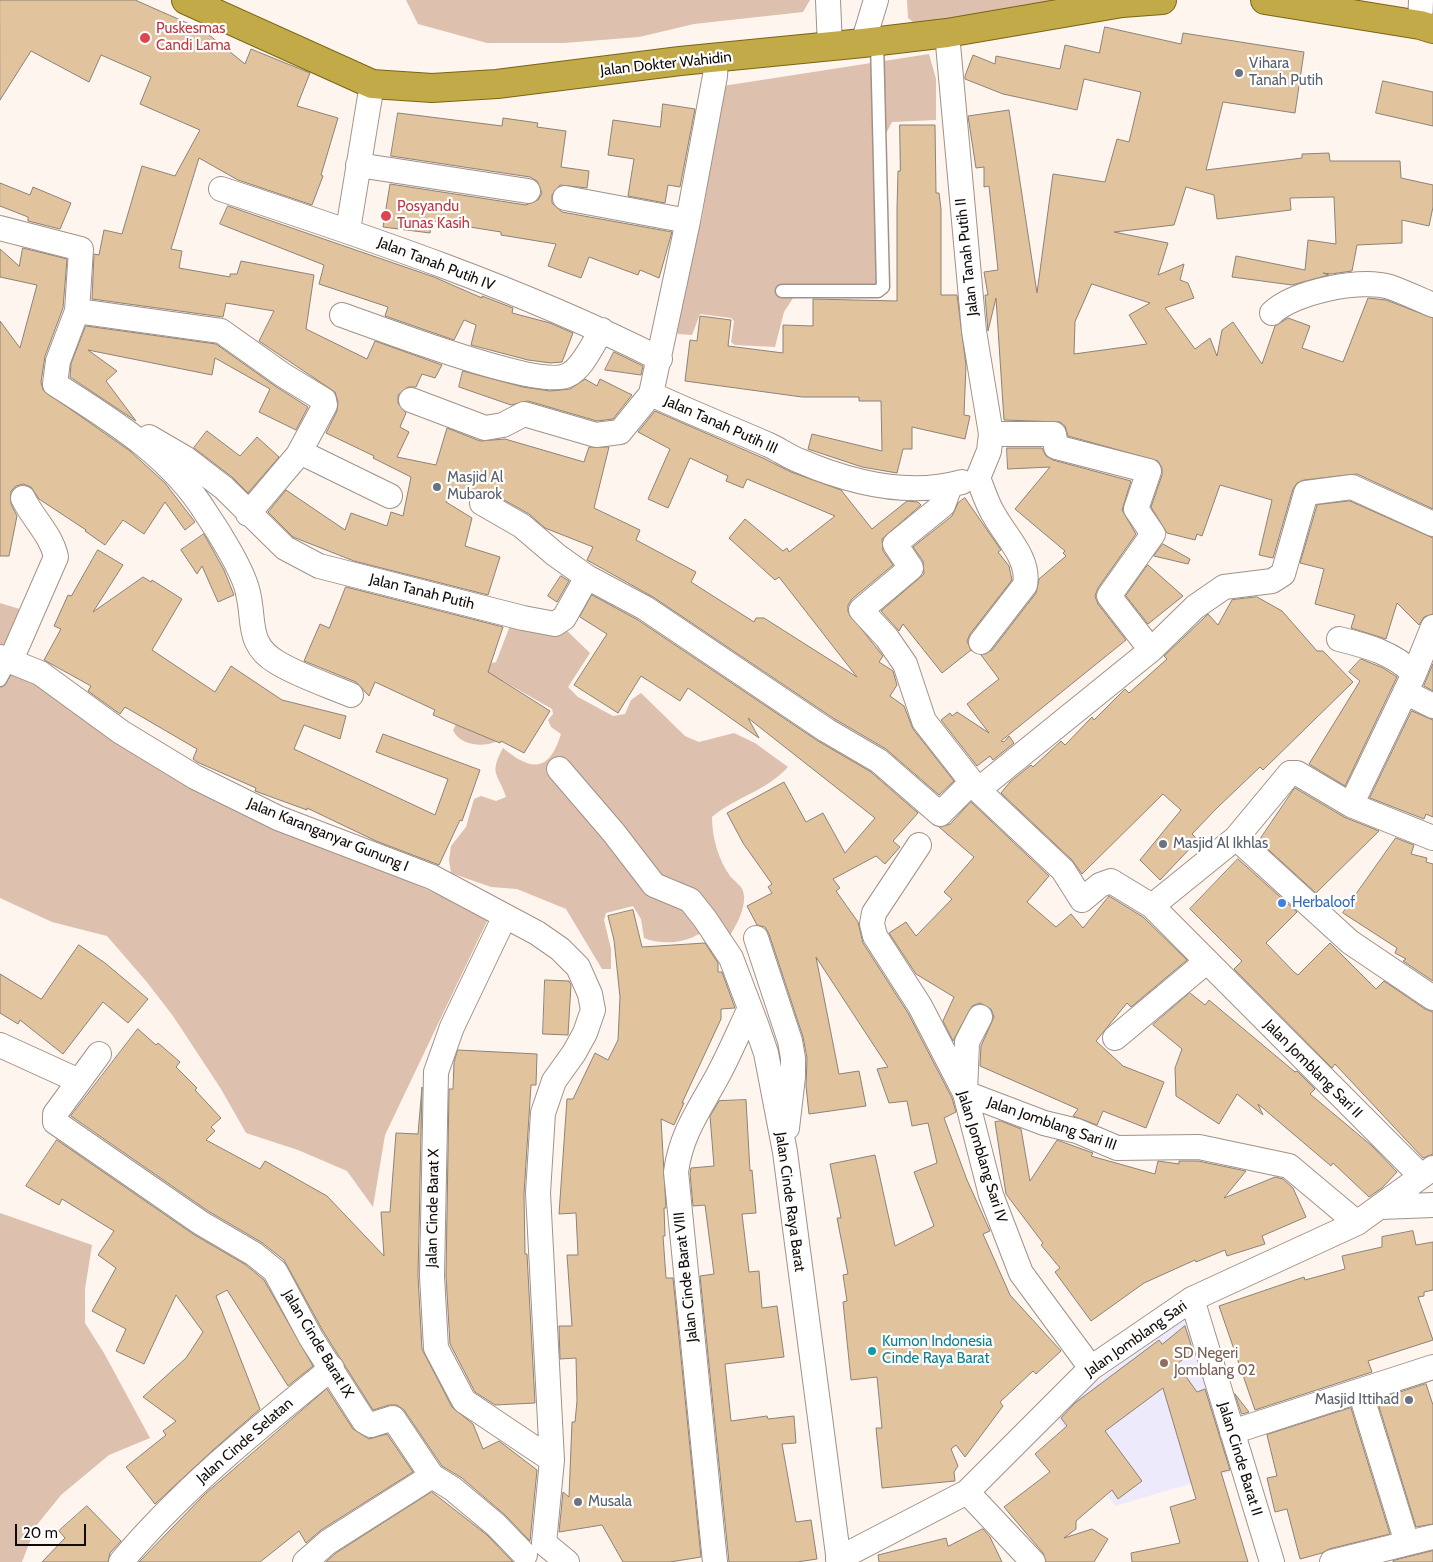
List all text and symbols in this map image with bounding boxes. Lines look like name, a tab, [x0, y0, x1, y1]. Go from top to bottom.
place label: Puskesmas Candi Lama	[156, 20, 231, 55]
marker: Puskesmas Candi Lama	[138, 31, 152, 45]
street label: Jalan Dokter Wahidin	[599, 48, 733, 80]
place label: Vihara Tanah Putih	[1249, 55, 1323, 90]
marker: Vihara Tanah Putih	[1233, 67, 1245, 79]
street label: Jalan Tanah Putih II	[952, 197, 982, 317]
place label: Posyandu Tunas Kasih	[397, 198, 470, 233]
marker: Posyandu Tunas Kasih	[379, 209, 393, 223]
street label: Jalan Tanah Putih IV	[375, 233, 497, 295]
street label: Jalan Tanah Putih III	[661, 392, 781, 458]
place label: Masjid Al Mubarok	[447, 469, 503, 504]
marker: Masjid Al Mubarok	[431, 481, 443, 493]
street label: Jalan Tanah Putih	[368, 570, 476, 614]
street label: Jalan Karanganyar Gunung I	[245, 794, 411, 876]
place label: Masjid Al Ikhlas	[1173, 835, 1268, 853]
marker: Masjid Al Ikhlas	[1157, 838, 1169, 850]
place label: Herbaloof	[1292, 894, 1355, 912]
marker: Herbaloof	[1276, 897, 1288, 909]
street label: Jalan Jomblang Sari II	[1260, 1016, 1366, 1122]
street label: Jalan Jomblang Sari IV	[953, 1089, 1011, 1225]
street label: Jalan Jomblang Sari III	[985, 1093, 1119, 1155]
street label: Jalan Cinde Raya Barat	[771, 1131, 809, 1273]
street label: Jalan Cinde Barat X	[423, 1148, 443, 1268]
street label: Jalan Cinde Barat VIII	[670, 1211, 702, 1343]
street label: Jalan Cinde Barat IX	[279, 1287, 357, 1401]
street label: Jalan Jomblang Sari	[1081, 1297, 1191, 1381]
place label: Kumon Indonesia Cinde Raya Barat	[882, 1333, 992, 1368]
marker: Kumon Indonesia Cinde Raya Barat	[866, 1345, 878, 1357]
place label: SD Negeri Jomblang 02	[1174, 1345, 1256, 1380]
marker: SD Negeri Jomblang 02	[1158, 1357, 1170, 1369]
place label: Masjid Ittihad	[1315, 1391, 1399, 1409]
street label: Jalan Cinde Selatan	[193, 1394, 297, 1488]
marker: Masjid Ittihad	[1403, 1394, 1415, 1406]
street label: Jalan Cinde Barat II	[1214, 1400, 1266, 1518]
place label: Musala	[588, 1493, 632, 1511]
marker: Musala	[572, 1496, 584, 1508]
scale bar	[18, 1514, 89, 1546]
text: 20 m	[23, 1524, 58, 1542]

